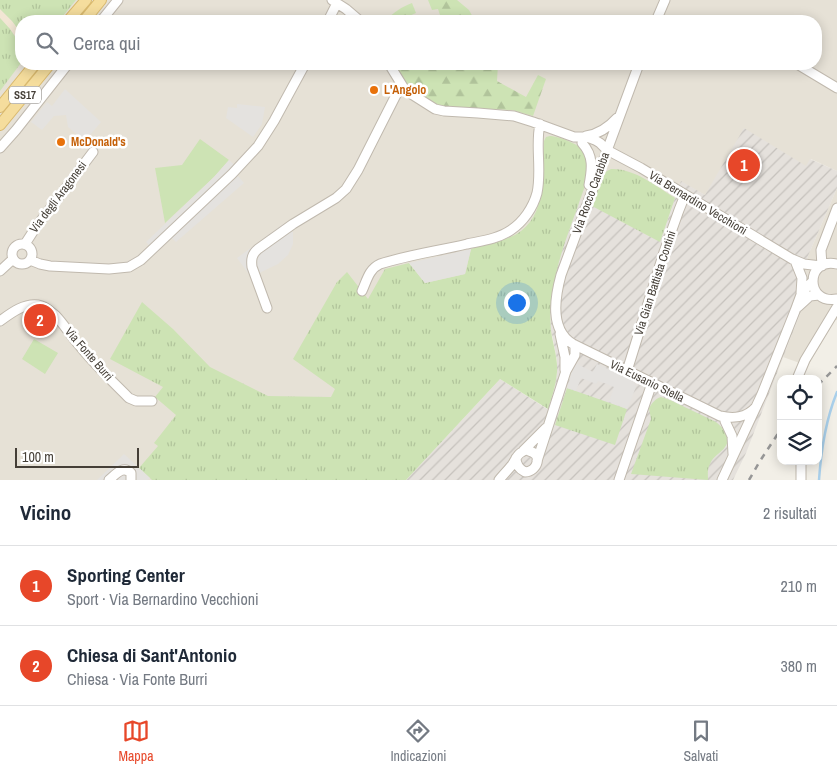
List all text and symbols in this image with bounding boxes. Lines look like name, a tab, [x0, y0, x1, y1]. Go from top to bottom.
search box	[15, 15, 822, 70]
icon: search	[33, 29, 61, 57]
text: Cerca qui	[73, 30, 141, 56]
place label: L'Angolo	[384, 82, 426, 98]
marker: L'Angolo	[368, 84, 380, 96]
road number: SS17	[9, 86, 41, 104]
place label: McDonald's	[71, 134, 126, 150]
marker: McDonald's	[55, 136, 67, 148]
pin: 1	[728, 146, 760, 184]
street label: Via Rocco Carabba	[569, 150, 613, 236]
street label: Via degli Aragonesi	[26, 158, 90, 236]
street label: Via Bernardino Vecchioni	[646, 167, 750, 239]
street label: Via Gian Battista Contini	[631, 229, 679, 337]
your location	[504, 290, 530, 316]
pin: 2	[24, 301, 56, 339]
street label: Via Fonte Burri	[61, 324, 117, 384]
street label: Via Eusanio Stella	[607, 356, 687, 406]
map controls	[777, 375, 822, 465]
button: locate	[777, 375, 822, 420]
button: layers	[777, 420, 822, 465]
scale bar	[15, 445, 139, 468]
text: 100 m	[22, 448, 54, 466]
text: Vicino	[20, 498, 71, 527]
text: 2 risultati	[763, 502, 817, 524]
text: Sporting Center	[67, 562, 185, 588]
text: 1	[32, 575, 40, 597]
text: 210 m	[781, 575, 817, 597]
text: Sport · Via Bernardino Vecchioni	[67, 588, 259, 610]
text: Chiesa di Sant'Antonio	[67, 642, 237, 668]
text: 2	[32, 655, 40, 677]
text: 380 m	[781, 655, 817, 677]
text: Chiesa · Via Fonte Burri	[67, 668, 208, 690]
tab: Mappa	[118, 717, 154, 765]
tab: Indicazioni	[390, 717, 447, 765]
tab: Salvati	[683, 717, 719, 765]

